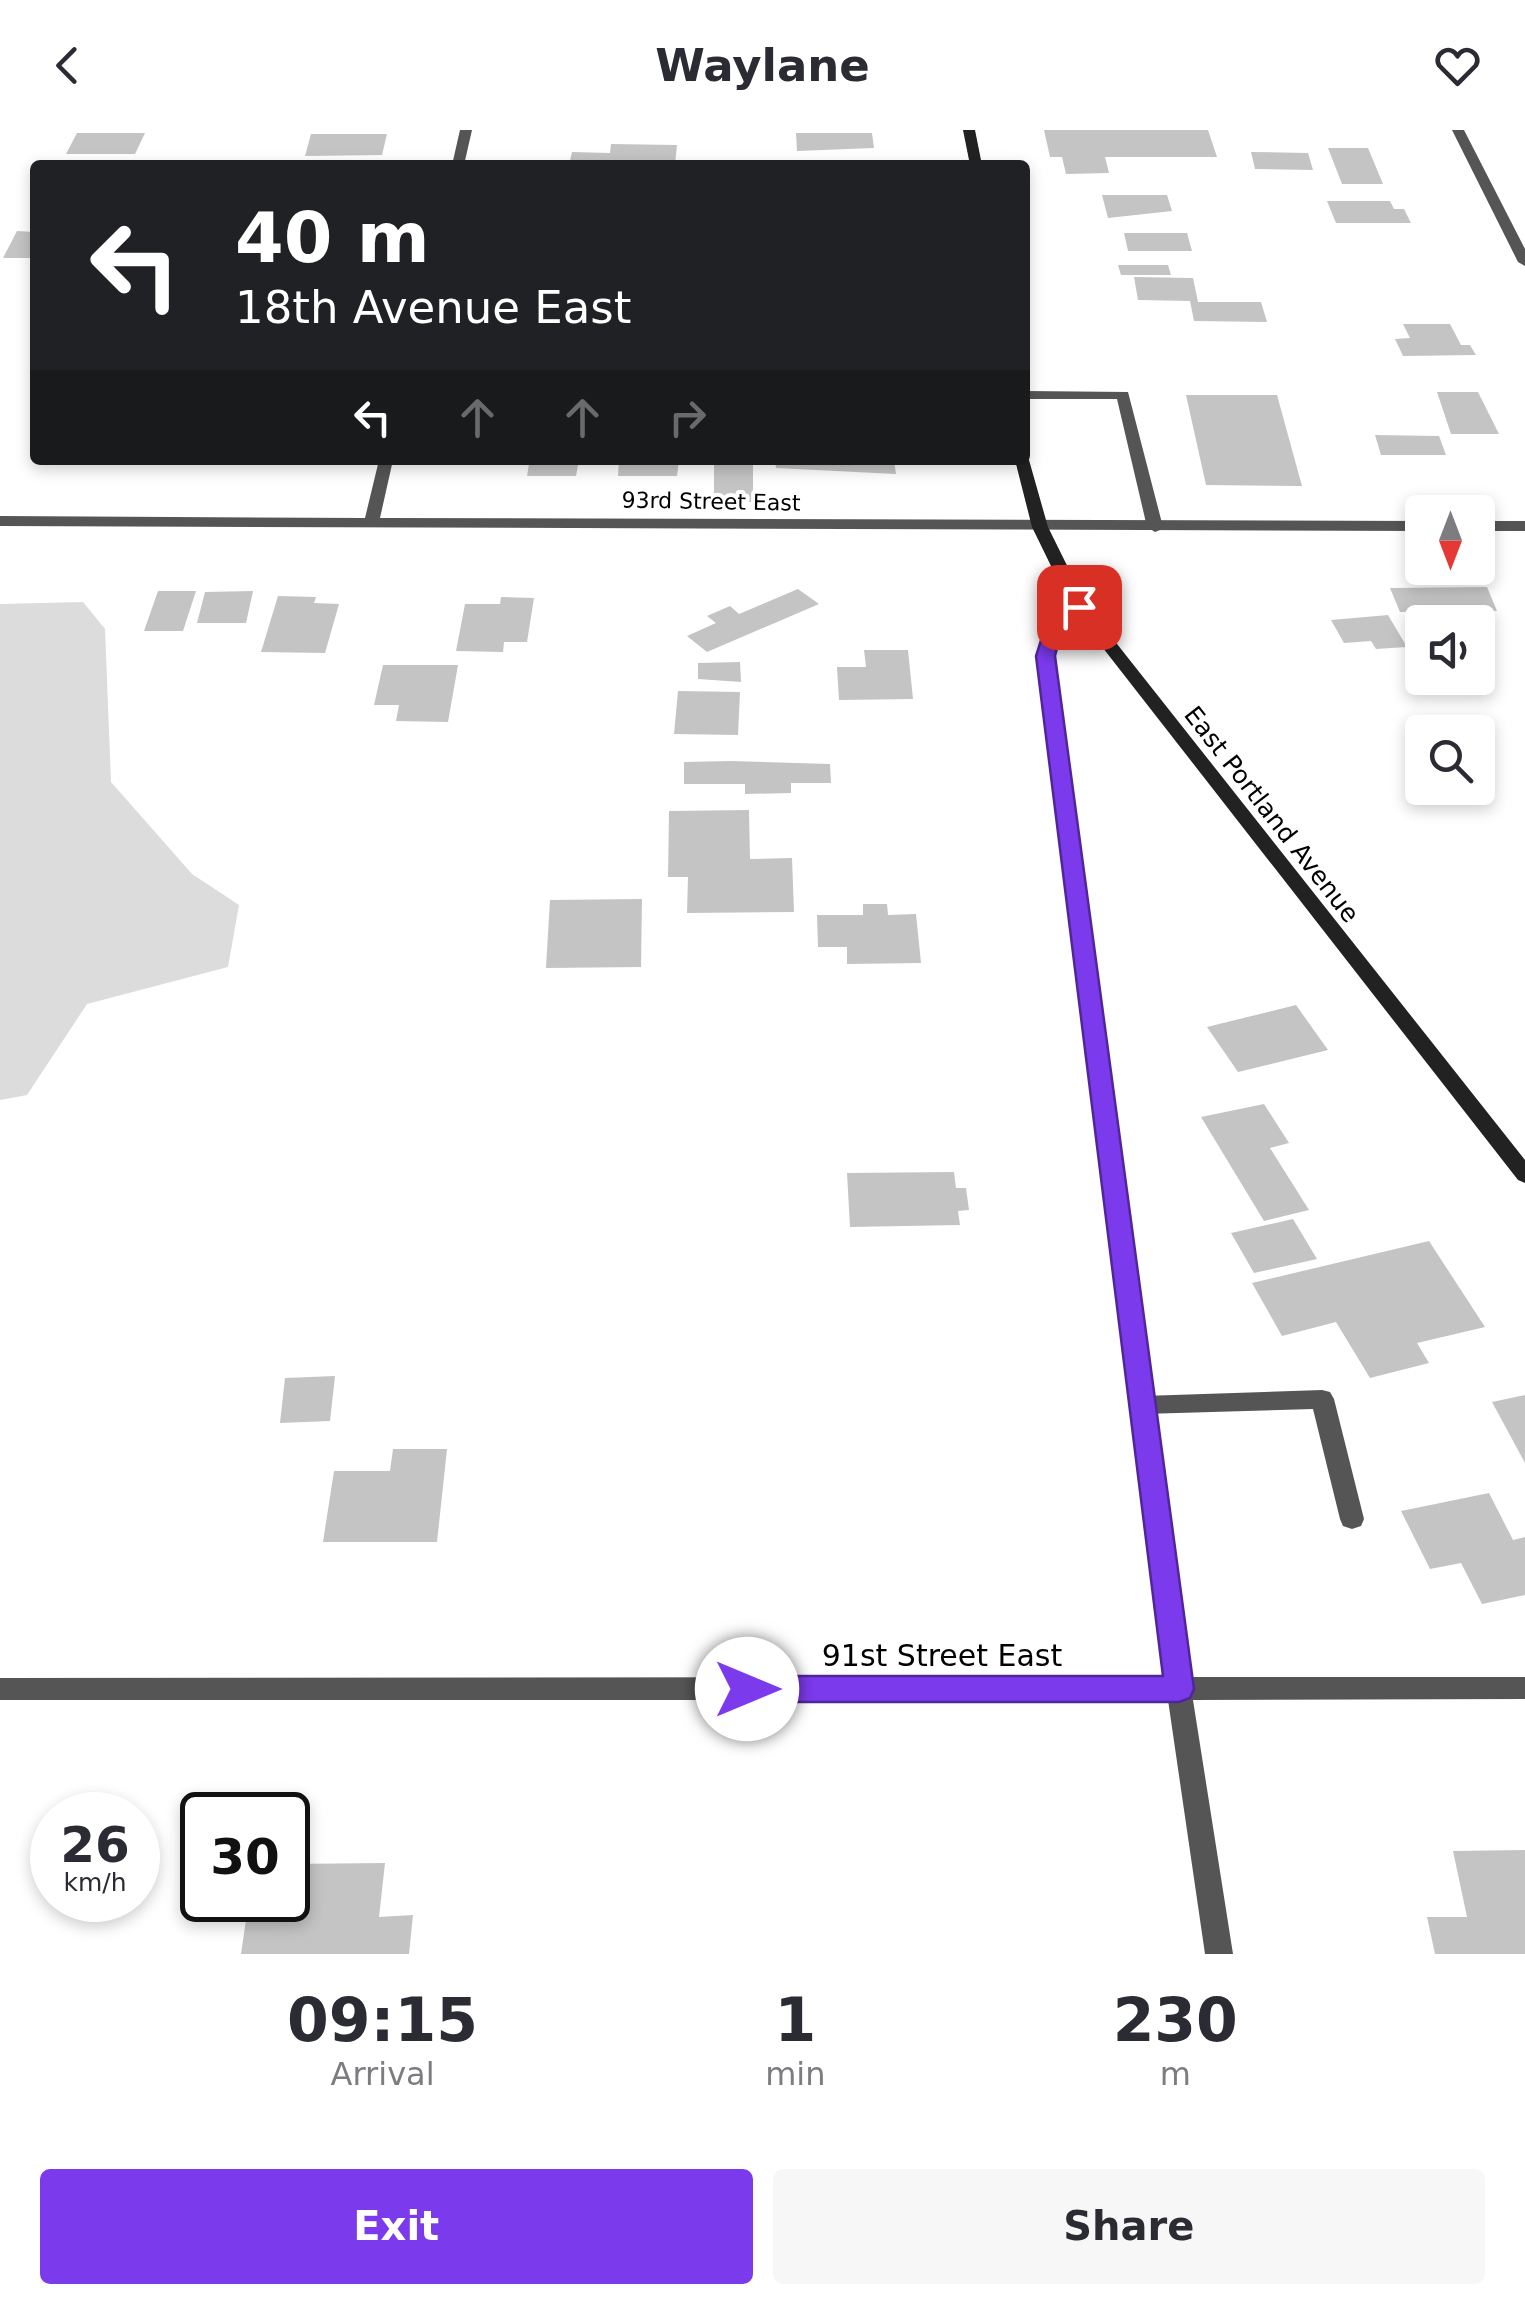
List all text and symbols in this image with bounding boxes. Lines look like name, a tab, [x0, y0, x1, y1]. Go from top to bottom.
icon: back	[40, 38, 95, 93]
icon: heart	[1430, 38, 1485, 93]
text: Waylane	[655, 39, 870, 92]
text: 40 m	[235, 197, 430, 279]
icon: left	[70, 200, 200, 330]
text: 18th Avenue East	[235, 281, 631, 334]
icon: left	[345, 390, 400, 445]
icon: ahead	[450, 390, 505, 445]
icon: ahead	[555, 390, 610, 445]
icon: right	[660, 390, 715, 445]
street label: 93rd Street East	[621, 487, 801, 516]
north arrow	[1405, 495, 1495, 585]
map controls	[1405, 495, 1495, 805]
pin	[1037, 565, 1122, 650]
icon: arrive	[1052, 580, 1107, 635]
button: sound	[1405, 605, 1495, 695]
street label: East Portland Avenue	[1178, 700, 1365, 928]
button: search	[1405, 715, 1495, 805]
position arrow	[695, 1637, 799, 1741]
street label: 91st Street East	[822, 1638, 1062, 1673]
speed limit sign: 30	[180, 1792, 310, 1922]
text: 26	[60, 1816, 130, 1874]
text: km/h	[63, 1868, 127, 1897]
text: 09:15	[287, 1985, 478, 2055]
text: 1	[774, 1985, 816, 2055]
text: 230	[1113, 1985, 1238, 2055]
text: Arrival	[331, 2055, 435, 2093]
text: min	[765, 2055, 826, 2093]
text: m	[1160, 2055, 1191, 2093]
button: Exit	[40, 2169, 753, 2284]
button: Share	[773, 2169, 1485, 2284]

